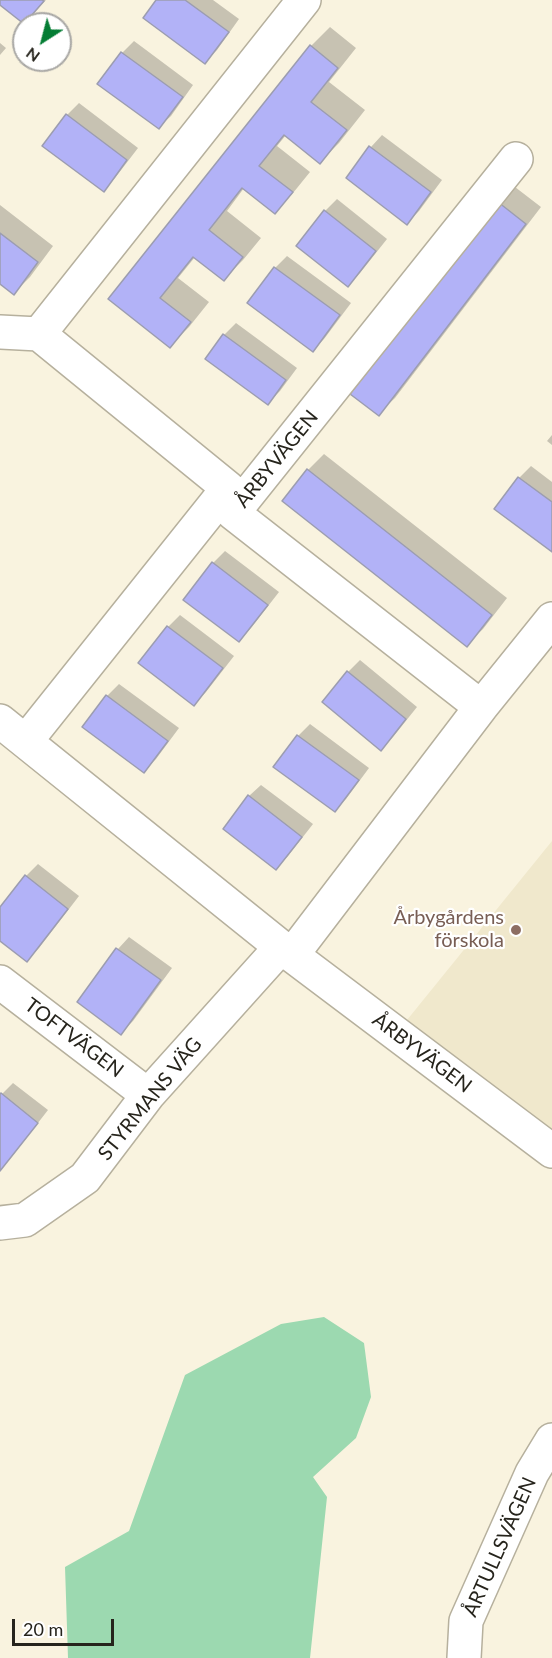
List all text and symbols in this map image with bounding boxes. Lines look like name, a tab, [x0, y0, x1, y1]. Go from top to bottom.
north arrow	[12, 12, 72, 72]
text: N	[22, 44, 43, 67]
street label: ÅRBYVÄGEN	[231, 406, 323, 512]
place label: Årbygårdens förskola	[393, 906, 504, 953]
marker: Årbygårdens förskola	[509, 923, 523, 937]
street label: TOFTVÄGEN	[20, 993, 128, 1083]
street label: ÅRBYVÄGEN	[368, 1008, 476, 1098]
street label: STYRMANS VÄG	[93, 1033, 207, 1165]
street label: ÅRTULLSVÄGEN	[458, 1473, 542, 1621]
scale bar	[15, 1607, 117, 1645]
text: 20 m	[23, 1618, 63, 1640]

